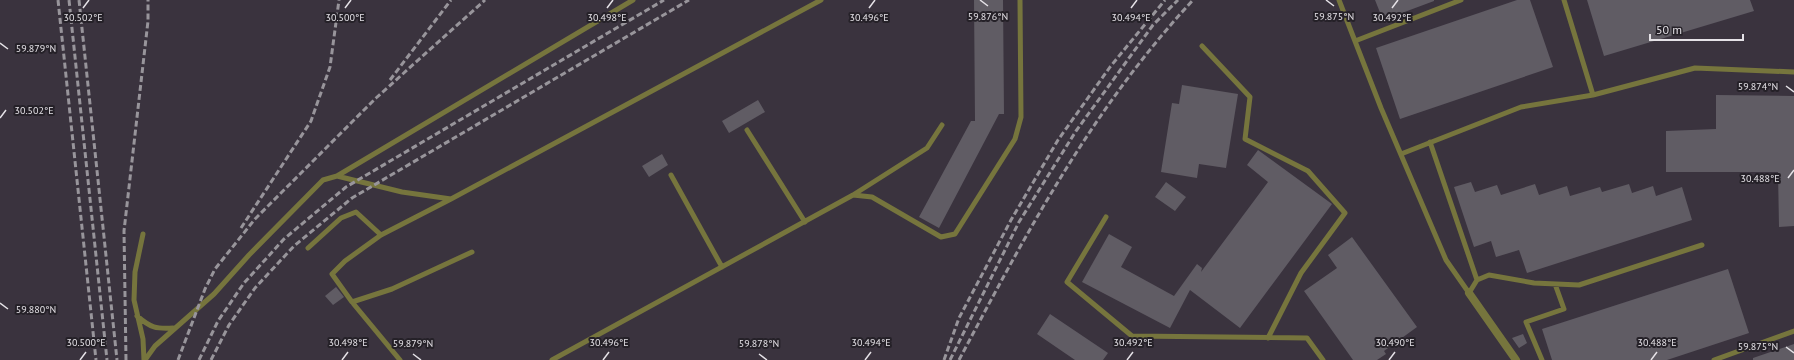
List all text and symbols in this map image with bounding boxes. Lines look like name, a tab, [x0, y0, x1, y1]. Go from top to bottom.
text: 59.876°N	[968, 10, 1008, 23]
text: 59.875°N	[1314, 10, 1354, 23]
text: 30.502°E	[64, 11, 103, 24]
text: 30.500°E	[326, 11, 365, 24]
text: 30.498°E	[588, 11, 627, 24]
text: 30.496°E	[850, 11, 889, 24]
text: 30.494°E	[1112, 11, 1151, 24]
text: 30.492°E	[1373, 11, 1412, 24]
scale bar	[1650, 16, 1743, 42]
text: 50 m	[1656, 22, 1682, 37]
text: 59.879°N	[16, 42, 56, 55]
text: 59.874°N	[1738, 80, 1778, 93]
text: 30.502°E	[15, 104, 54, 117]
text: 30.488°E	[1741, 172, 1780, 185]
text: 59.880°N	[16, 303, 56, 316]
text: 30.500°E	[67, 336, 106, 349]
text: 30.498°E	[329, 336, 368, 349]
text: 30.496°E	[590, 336, 629, 349]
text: 30.494°E	[852, 336, 891, 349]
text: 30.492°E	[1114, 336, 1153, 349]
text: 30.490°E	[1376, 336, 1415, 349]
text: 30.488°E	[1638, 336, 1677, 349]
text: 59.879°N	[393, 337, 433, 350]
text: 59.878°N	[739, 337, 779, 350]
text: 59.875°N	[1738, 340, 1778, 353]

